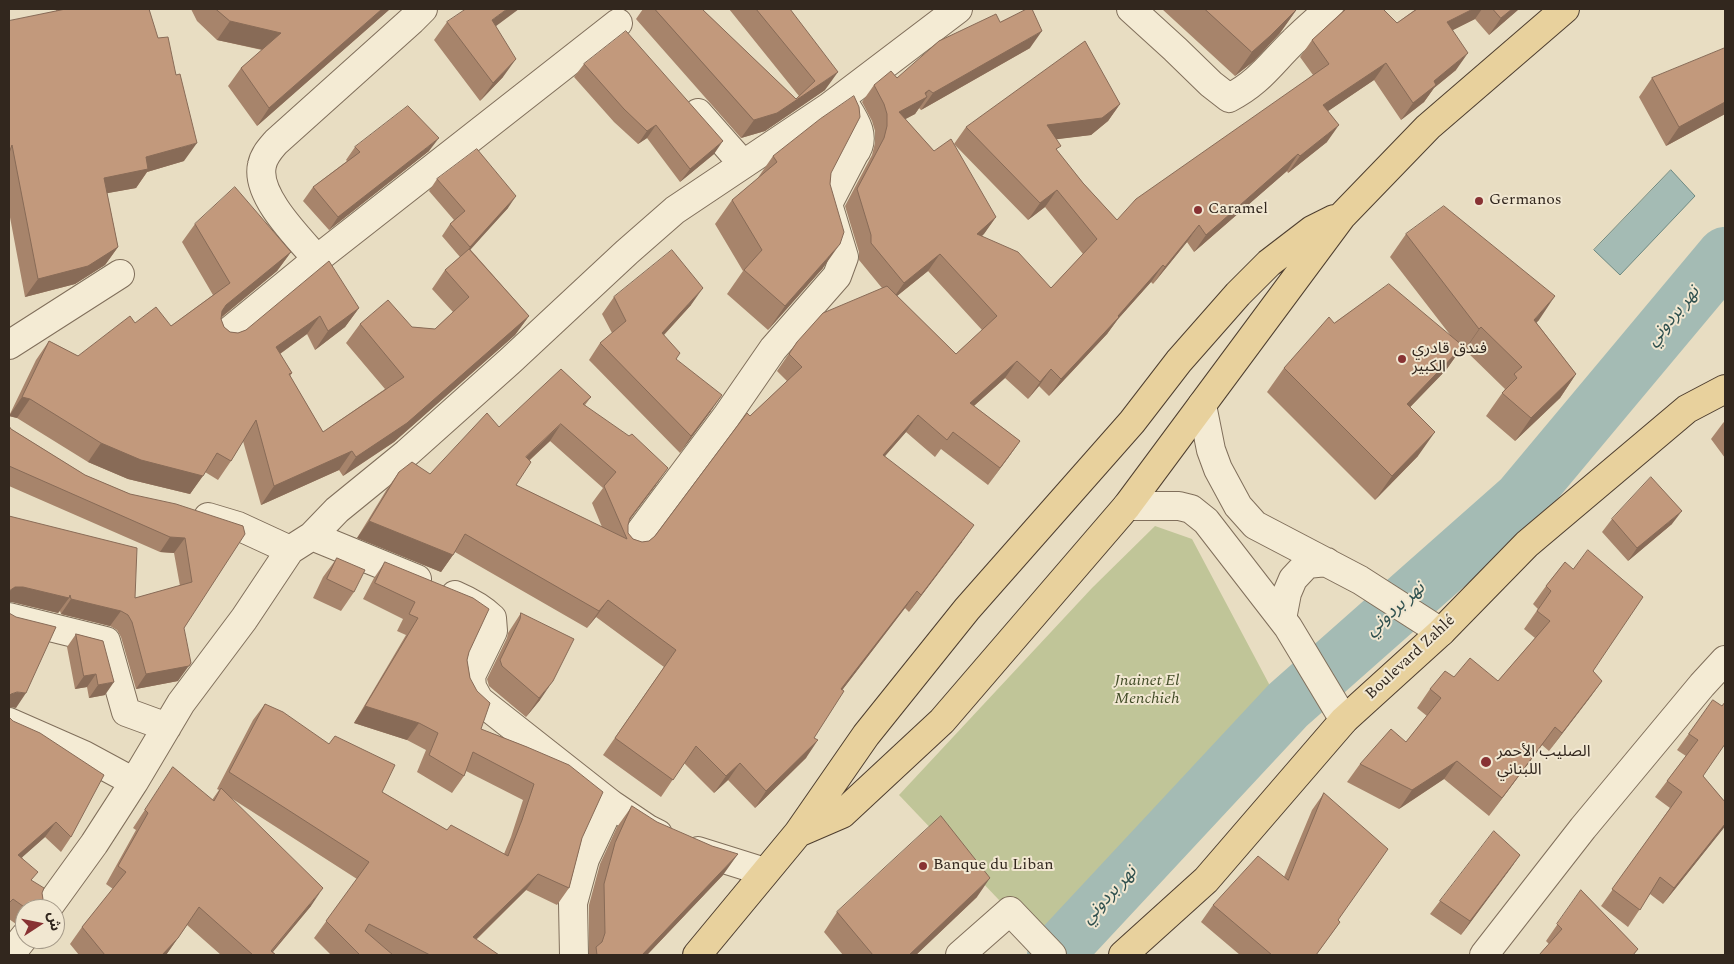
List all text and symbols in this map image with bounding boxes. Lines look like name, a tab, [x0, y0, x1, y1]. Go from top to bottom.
place label: Germanos	[1489, 191, 1562, 211]
marker: Germanos	[1473, 195, 1485, 207]
place label: Caramel	[1208, 200, 1268, 220]
marker: Caramel	[1192, 204, 1204, 216]
water label: نهر بردوني	[1643, 283, 1705, 351]
place label: فندق قادري الكبير	[1412, 340, 1487, 378]
marker: فندق قادري الكبير	[1396, 353, 1408, 365]
water label: نهر بردوني	[1362, 578, 1430, 642]
street label: Boulevard Zahlé	[1362, 612, 1460, 704]
park label: Jnainet El Menchieh	[1115, 672, 1179, 710]
place label: الصليب الأحمر اللبناني	[1497, 743, 1591, 781]
marker: الصليب الأحمر اللبناني	[1479, 755, 1493, 769]
place label: Banque du Liban	[933, 856, 1054, 876]
marker: Banque du Liban	[917, 860, 929, 872]
water label: نهر بردوني	[1078, 862, 1142, 930]
north arrow	[15, 899, 65, 949]
text: ش	[42, 910, 66, 933]

